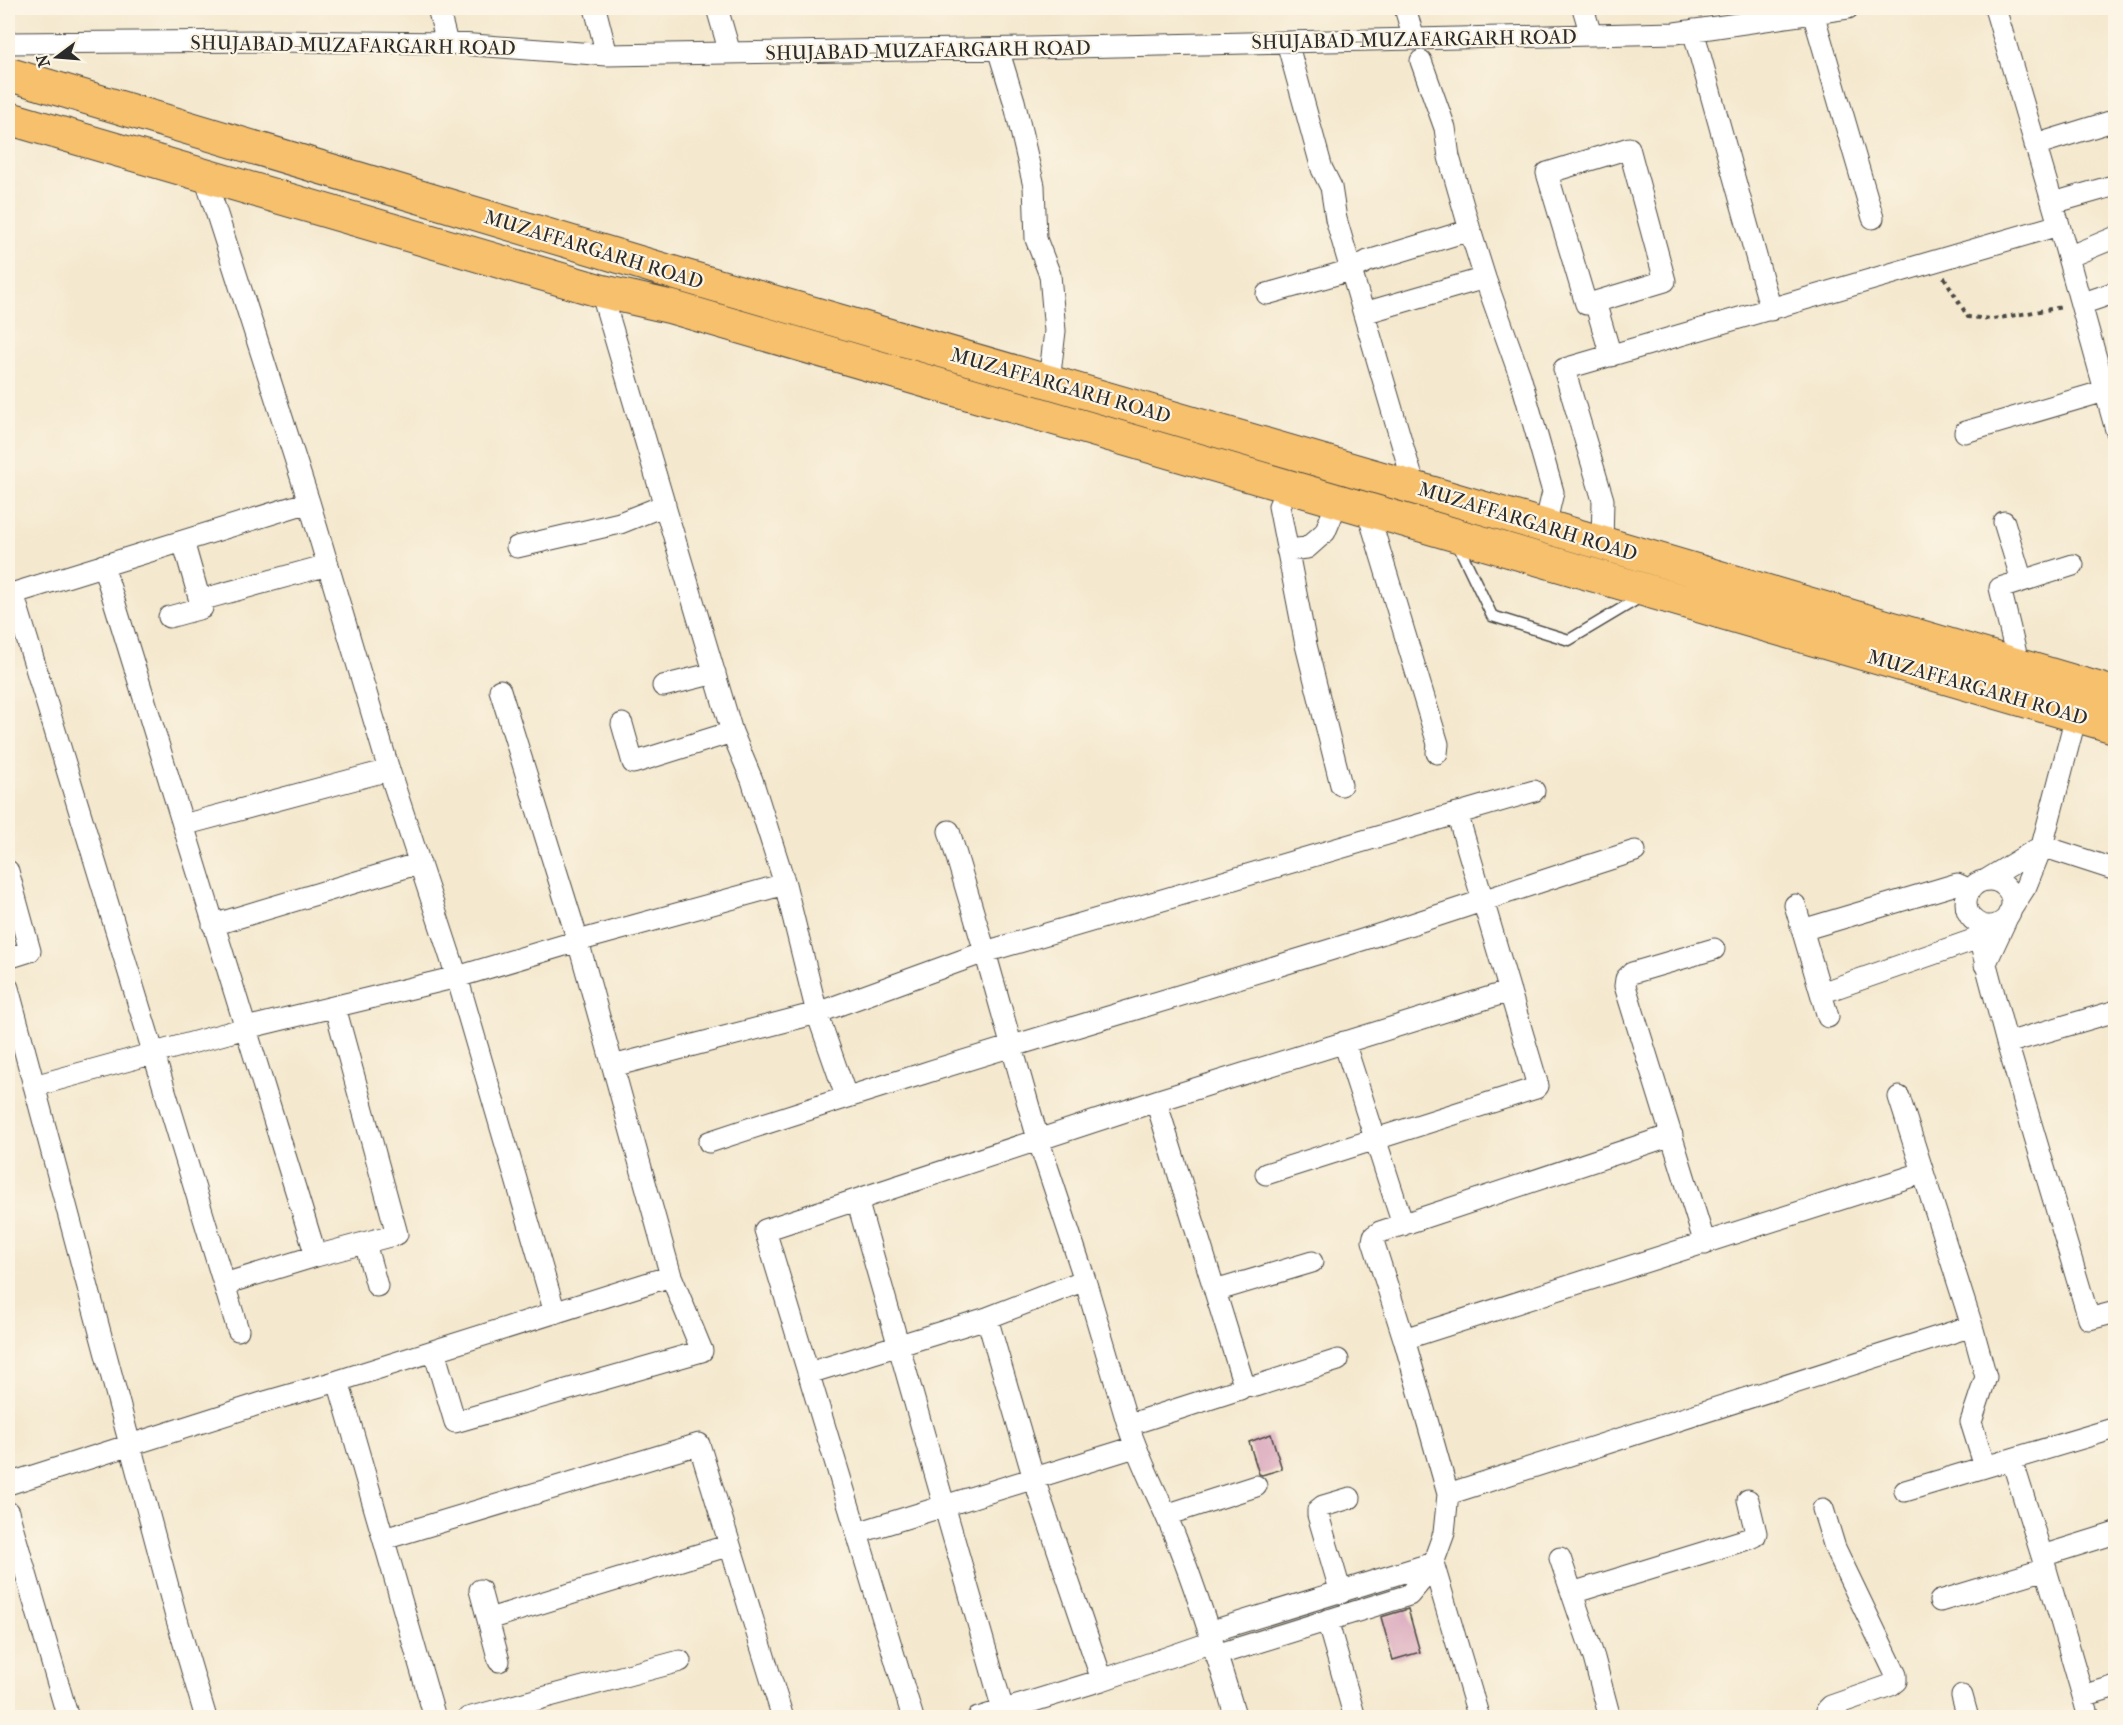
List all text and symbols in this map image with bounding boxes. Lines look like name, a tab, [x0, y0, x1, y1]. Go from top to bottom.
street label: SHUJABAD-MUZAFARGARH ROAD	[1251, 25, 1577, 54]
north arrow	[27, 27, 87, 87]
street label: SHUJABAD-MUZAFARGARH ROAD	[190, 31, 516, 60]
street label: SHUJABAD-MUZAFARGARH ROAD	[765, 36, 1091, 65]
text: N	[32, 52, 54, 69]
street label: MUZAFFARGARH ROAD	[482, 205, 706, 294]
street label: MUZAFFARGARH ROAD	[948, 343, 1173, 428]
street label: MUZAFFARGARH ROAD	[1416, 477, 1640, 566]
street label: MUZAFFARGARH ROAD	[1865, 645, 2090, 730]

